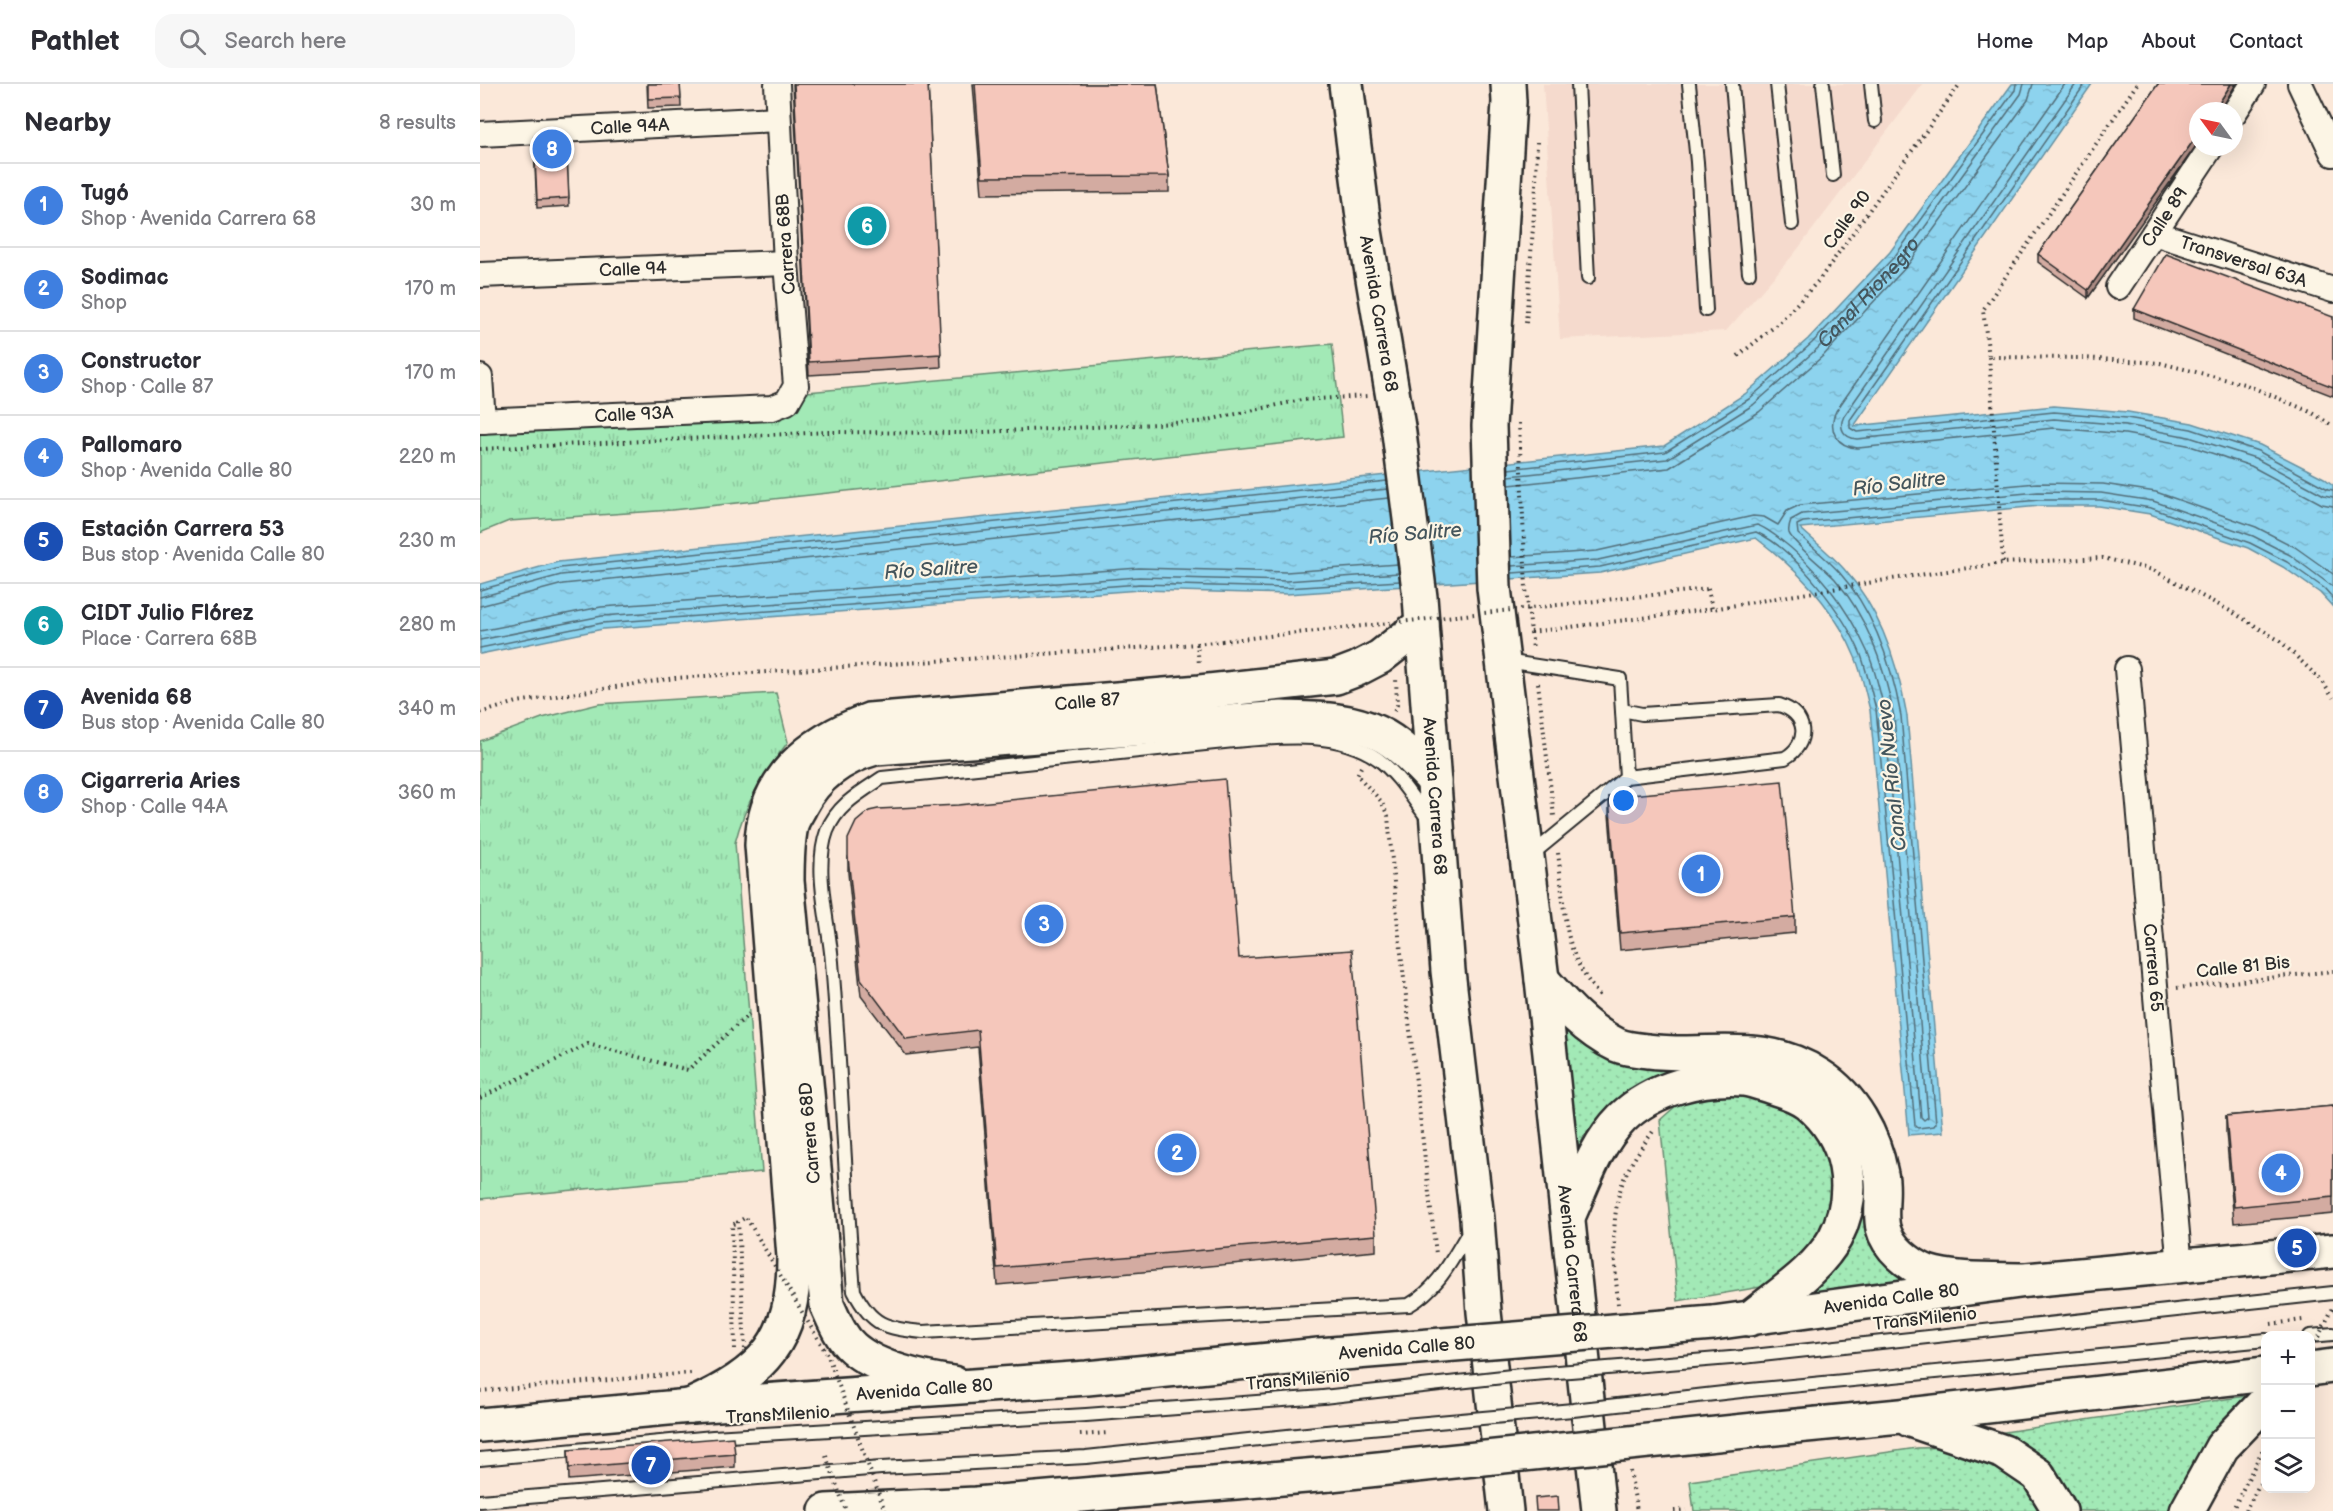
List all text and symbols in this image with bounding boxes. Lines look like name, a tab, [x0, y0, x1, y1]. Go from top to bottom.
search box	[155, 14, 575, 68]
text: Pathlet	[30, 25, 119, 58]
icon: search	[176, 25, 209, 58]
text: Search here	[224, 28, 346, 55]
text: Home	[1976, 29, 2033, 54]
text: Map	[2066, 29, 2108, 54]
text: About	[2141, 29, 2196, 54]
text: Contact	[2229, 29, 2303, 54]
north arrow	[2189, 102, 2243, 156]
text: Nearby	[24, 108, 111, 139]
text: 8 results	[379, 111, 456, 135]
street label: Calle 94A	[590, 114, 670, 139]
pin: 8	[532, 126, 572, 172]
text: Tugó	[81, 180, 129, 207]
street label: Calle 89	[2137, 183, 2192, 251]
street label: Calle 90	[1819, 187, 1875, 253]
text: 1	[39, 193, 48, 217]
text: 30 m	[410, 193, 456, 217]
street label: Carrera 68B	[772, 193, 800, 295]
pin: 6	[848, 204, 886, 248]
text: Shop · Avenida Carrera 68	[81, 207, 316, 231]
street label: Transversal 63A	[2177, 231, 2310, 292]
water label: Canal Rionegro	[1812, 233, 1925, 353]
street label: Avenida Carrera 68	[1355, 234, 1402, 394]
street label: Calle 94	[599, 257, 667, 281]
text: Sodimac	[81, 264, 169, 291]
text: 2	[38, 277, 49, 301]
text: 170 m	[405, 277, 456, 301]
text: Shop	[81, 291, 127, 315]
text: Constructor	[81, 348, 201, 375]
text: 3	[38, 361, 49, 385]
text: 170 m	[405, 361, 456, 385]
text: Shop · Calle 87	[81, 375, 213, 399]
street label: Calle 93A	[594, 402, 674, 426]
text: Pallomaro	[81, 432, 182, 459]
text: 4	[38, 445, 49, 469]
text: 220 m	[399, 445, 456, 469]
text: Shop · Avenida Calle 80	[81, 459, 292, 483]
water label: Río Salitre	[1851, 466, 1947, 502]
text: Estación Carrera 53	[81, 516, 284, 543]
water label: Río Salitre	[1367, 518, 1463, 550]
text: 5	[38, 529, 49, 553]
text: 230 m	[399, 529, 456, 553]
text: Bus stop · Avenida Calle 80	[81, 543, 325, 567]
water label: Río Salitre	[883, 555, 979, 585]
text: CIDT Julio Flórez	[81, 600, 254, 627]
text: 6	[37, 613, 50, 637]
text: 280 m	[399, 613, 456, 637]
text: Place · Carrera 68B	[81, 627, 257, 651]
text: Avenida 68	[81, 684, 192, 711]
street label: Calle 87	[1054, 688, 1121, 715]
text: 7	[38, 697, 49, 721]
text: 340 m	[398, 697, 456, 721]
water label: Canal Río Nuevo	[1872, 698, 1912, 852]
text: Bus stop · Avenida Calle 80	[81, 711, 325, 735]
street label: Avenida Carrera 68	[1419, 716, 1451, 876]
text: Cigarreria Aries	[81, 768, 240, 795]
text: 8	[37, 781, 50, 805]
text: 360 m	[398, 781, 456, 805]
your location	[1609, 786, 1638, 815]
text: Shop · Calle 94A	[81, 795, 228, 819]
pin: 1	[1682, 852, 1720, 896]
pin: 3	[1024, 902, 1064, 946]
street label: Carrera 65	[2139, 923, 2168, 1013]
street label: Calle 81 Bis	[2195, 952, 2291, 982]
street label: Carrera 68D	[795, 1081, 825, 1185]
pin: 2	[1158, 1130, 1196, 1176]
pin: 4	[2262, 1150, 2300, 1196]
street label: Avenida Carrera 68	[1554, 1184, 1591, 1344]
pin: 5	[2278, 1226, 2316, 1270]
street label: Avenida Calle 80	[1822, 1279, 1961, 1318]
street label: TransMilenio	[1872, 1303, 1978, 1335]
map controls	[2261, 1331, 2315, 1493]
button: +	[2261, 1331, 2315, 1385]
street label: Avenida Calle 80	[1338, 1332, 1476, 1364]
street label: TransMilenio	[1245, 1365, 1351, 1395]
street label: Avenida Calle 80	[855, 1374, 994, 1405]
button: −	[2261, 1385, 2315, 1439]
street label: TransMilenio	[725, 1402, 831, 1428]
button: layers	[2261, 1439, 2315, 1493]
pin: 7	[632, 1442, 670, 1488]

